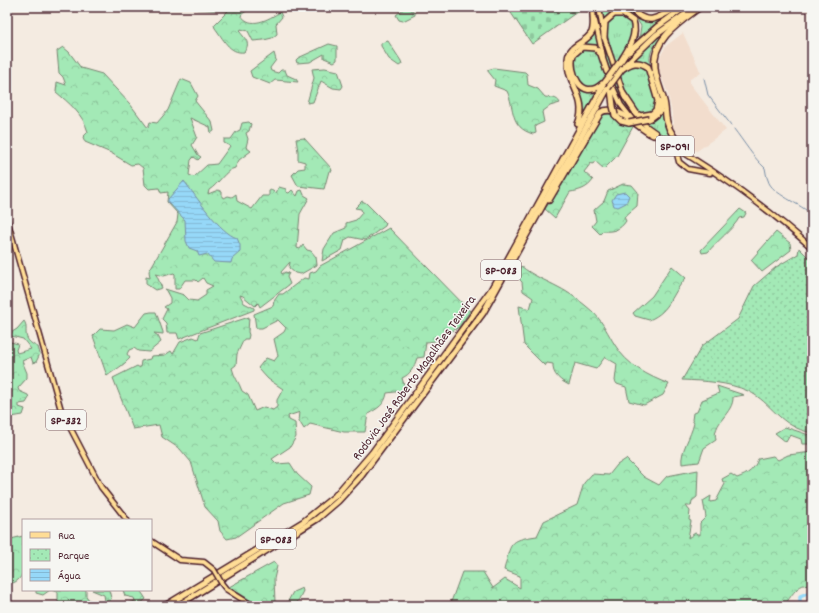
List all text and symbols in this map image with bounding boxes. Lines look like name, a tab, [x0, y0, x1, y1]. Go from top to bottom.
road number: SP-091	[656, 136, 694, 156]
road number: SP-083	[481, 260, 521, 280]
street label: Rodovia José Roberto Magalhães Teixeira	[349, 291, 482, 465]
road number: SP-332	[46, 410, 86, 430]
legend	[22, 519, 152, 591]
text: Rua	[58, 528, 75, 545]
road number: SP-083	[256, 529, 296, 549]
text: Parque	[58, 548, 89, 565]
text: Água	[58, 568, 81, 585]

